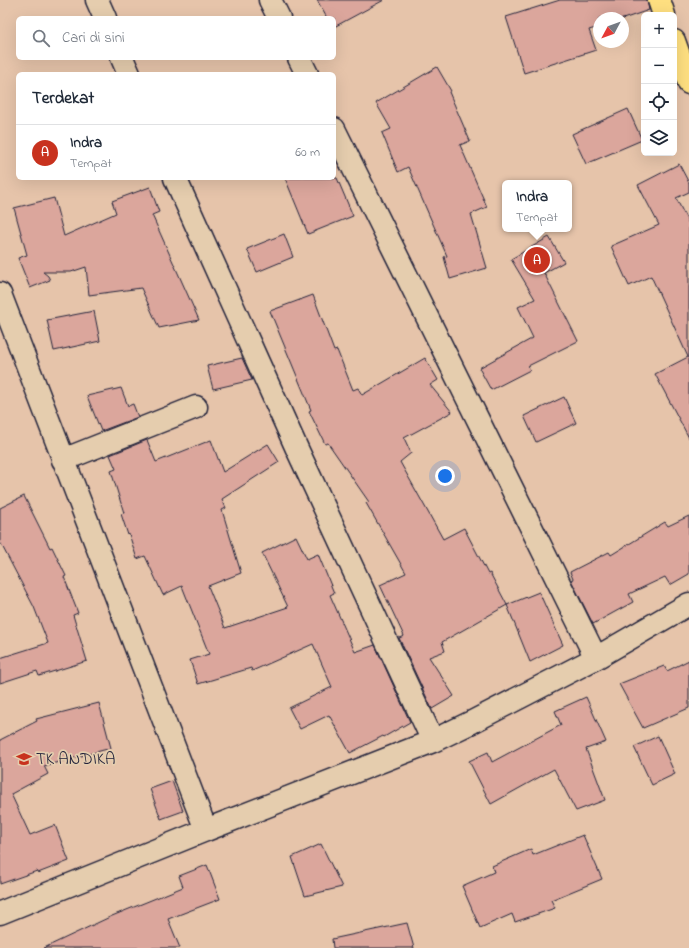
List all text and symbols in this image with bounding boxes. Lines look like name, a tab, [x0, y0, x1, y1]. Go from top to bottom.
north arrow	[593, 12, 629, 48]
map controls	[641, 12, 677, 156]
button: +	[641, 12, 677, 48]
search box	[16, 16, 336, 60]
icon: search	[30, 27, 52, 49]
text: Cari di sini	[62, 27, 125, 49]
button: −	[641, 48, 677, 84]
button: locate	[641, 84, 677, 120]
text: Terdekat	[32, 86, 94, 111]
button: layers	[641, 120, 677, 156]
text: Indra	[70, 132, 102, 154]
text: A	[41, 143, 49, 162]
text: 60 m	[295, 143, 320, 162]
text: Tempat	[70, 154, 112, 173]
popup	[502, 180, 572, 232]
text: Indra	[516, 186, 548, 208]
text: Tempat	[516, 208, 558, 227]
pin: A	[524, 245, 550, 275]
your location	[435, 466, 455, 486]
place label: TK ANDIKA	[36, 747, 115, 772]
school or university icon: TK ANDIKA	[15, 750, 33, 768]

